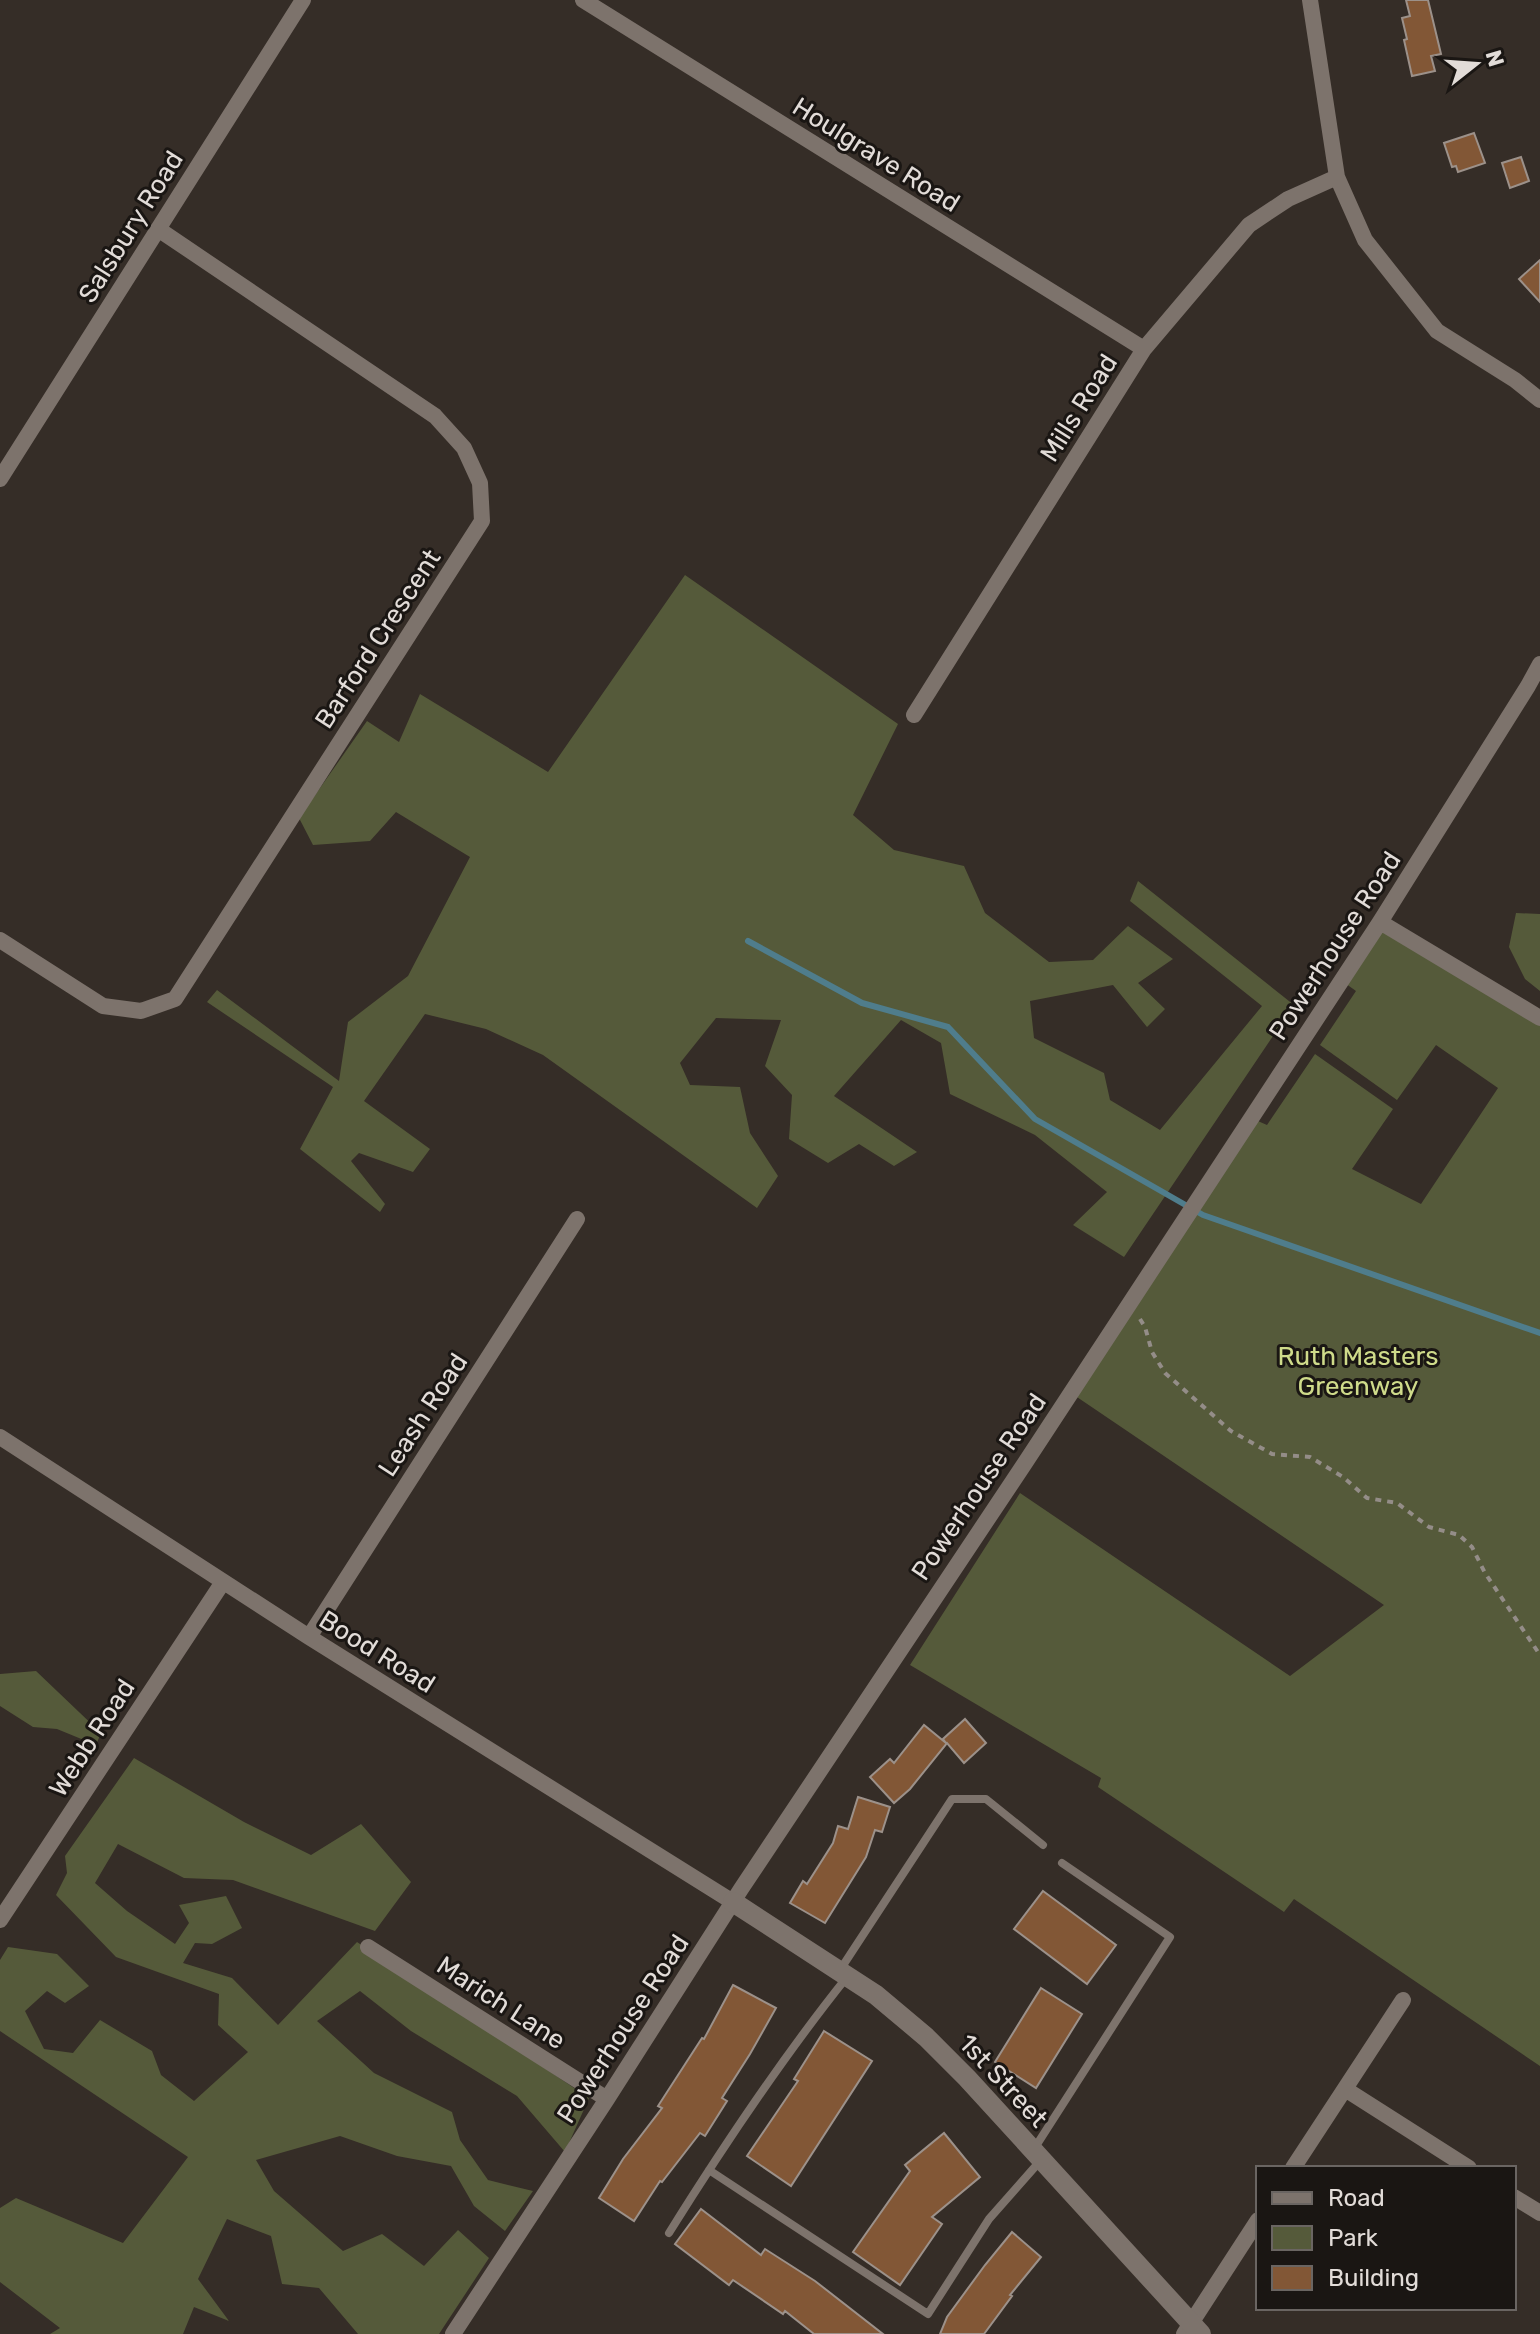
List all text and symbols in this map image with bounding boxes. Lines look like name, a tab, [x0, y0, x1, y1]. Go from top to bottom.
north arrow	[1436, 24, 1516, 104]
text: N	[1479, 47, 1510, 70]
street label: Houlgrave Road	[787, 91, 965, 219]
street label: Salsbury Road	[72, 146, 190, 308]
street label: Mills Road	[1034, 349, 1124, 467]
street label: Barford Crescent	[309, 544, 447, 734]
street label: Powerhouse Road	[1263, 846, 1407, 1046]
park label: Ruth Masters Greenway	[1277, 1341, 1439, 1402]
street label: Leash Road	[372, 1348, 474, 1482]
street label: Powerhouse Road	[905, 1388, 1053, 1586]
street label: Bood Road	[313, 1604, 441, 1700]
street label: Webb Road	[43, 1673, 141, 1803]
street label: Powerhouse Road	[551, 1929, 695, 2129]
street label: Marich Lane	[431, 1950, 571, 2056]
street label: 1st Street	[952, 2028, 1054, 2134]
legend	[1256, 2166, 1516, 2310]
text: Road	[1328, 2184, 1385, 2212]
text: Park	[1328, 2224, 1379, 2252]
text: Building	[1328, 2264, 1419, 2292]

